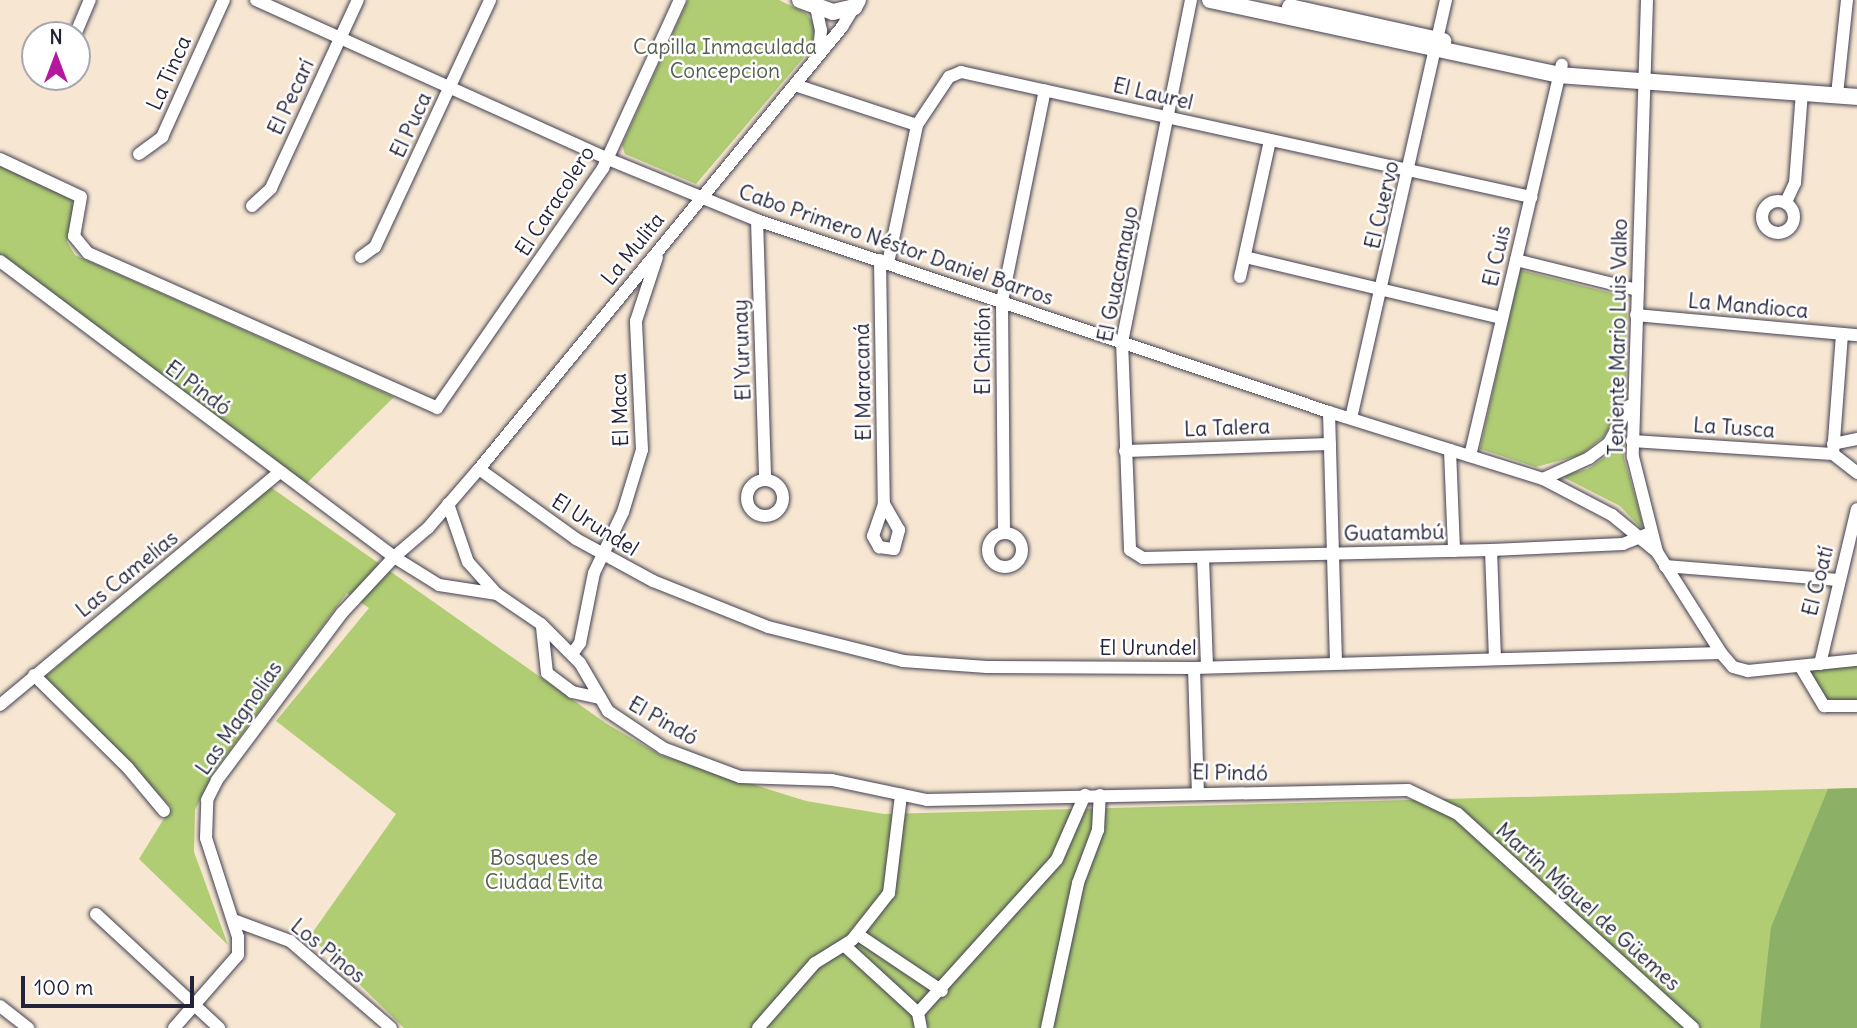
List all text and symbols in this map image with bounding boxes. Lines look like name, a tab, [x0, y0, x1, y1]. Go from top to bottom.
north arrow	[21, 21, 91, 91]
text: N	[49, 25, 63, 49]
street label: La Tinca	[141, 32, 197, 114]
park label: Capilla Inmaculada Concepcion	[633, 34, 817, 84]
street label: El Pecarí	[262, 55, 320, 139]
street label: El Laurel	[1110, 73, 1196, 115]
street label: El Puca	[385, 88, 437, 162]
street label: El Caracolero	[510, 141, 600, 261]
street label: El Cuervo	[1360, 159, 1404, 251]
street label: Cabo Primero Néstor Daniel Barros	[735, 179, 1057, 311]
street label: El Guacamayo	[1092, 204, 1144, 344]
street label: La Mulita	[596, 208, 670, 290]
street label: Teniente Mario Luis Valko	[1603, 218, 1633, 456]
street label: El Cuis	[1478, 223, 1516, 289]
street label: La Mandioca	[1687, 288, 1809, 324]
street label: El Yurunay	[728, 299, 756, 401]
street label: El Chiflón	[970, 307, 996, 395]
street label: El Maracaná	[849, 323, 877, 441]
street label: El Pindó	[160, 355, 236, 421]
street label: El Maca	[606, 373, 634, 447]
street label: La Tusca	[1692, 413, 1776, 443]
street label: La Talera	[1183, 414, 1271, 442]
street label: El Urundel	[547, 488, 643, 562]
street label: Guatambú	[1343, 520, 1445, 546]
street label: Las Camelias	[71, 525, 183, 623]
street label: El Coatí	[1797, 543, 1839, 619]
street label: El Urundel	[1099, 635, 1197, 661]
street label: Las Magnolias	[190, 656, 288, 780]
street label: El Pindó	[624, 691, 702, 751]
street label: El Pindó	[1192, 760, 1268, 786]
street label: Martín Miguel de Güemes	[1491, 818, 1685, 996]
park label: Bosques de Ciudad Evita	[485, 845, 603, 895]
street label: Los Pinos	[286, 913, 370, 989]
scale bar	[24, 962, 198, 1006]
text: 100 m	[34, 974, 93, 1001]

